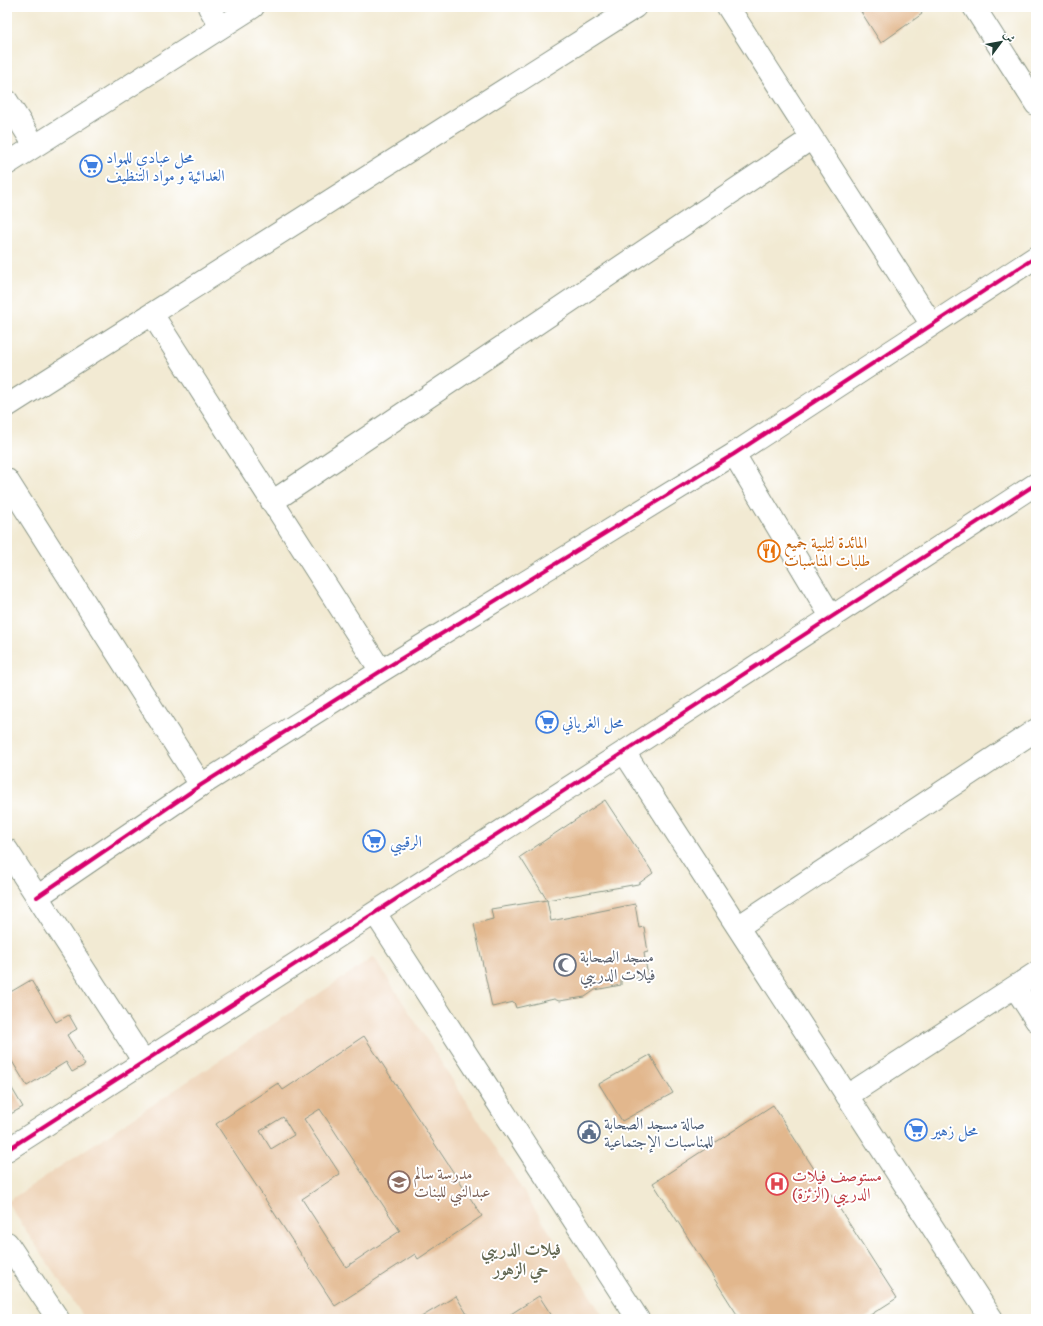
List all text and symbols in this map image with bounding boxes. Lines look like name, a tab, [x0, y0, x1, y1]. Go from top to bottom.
north arrow	[981, 22, 1021, 62]
text: ش	[1000, 29, 1018, 46]
place label: محل عبادي للمواد الغدائية و مواد التنظيف	[106, 148, 225, 186]
supermarket icon: محل عبادي للمواد الغدائية و مواد التنظيف	[78, 153, 104, 179]
place label: المائدة لتلبية جميع طلبات المناسبات	[784, 533, 870, 571]
restaurant icon: المائدة لتلبية جميع طلبات المناسبات	[756, 538, 782, 564]
supermarket icon: محل الغرياني	[534, 709, 560, 735]
place label: محل الغرياني	[562, 713, 624, 735]
supermarket icon: الرقيبي	[361, 828, 387, 854]
place label: الرقيبي	[390, 832, 422, 857]
place label: مسجد الصحابة فيلات الدريبي	[580, 947, 655, 989]
mosque icon: مسجد الصحابة فيلات الدريبي	[552, 952, 578, 978]
place label: صالة مسجد الصحابة للمناسبات الإجتماعية	[604, 1114, 713, 1153]
supermarket icon: محل زهير	[903, 1117, 929, 1143]
public building icon: صالة مسجد الصحابة للمناسبات الإجتماعية	[576, 1119, 602, 1145]
place label: محل زهير	[930, 1121, 978, 1142]
place label: مدرسة سالم عبدالنبي للبنات	[414, 1164, 491, 1207]
place label: مستوصف فيلات الدريبي (الزئزة)	[792, 1166, 882, 1208]
school or university icon: مدرسة سالم عبدالنبي للبنات	[386, 1169, 412, 1195]
hospital icon: مستوصف فيلات الدريبي (الزئزة)	[764, 1171, 790, 1197]
district label: فيلات الدريبي حي الزهور	[481, 1239, 561, 1284]

